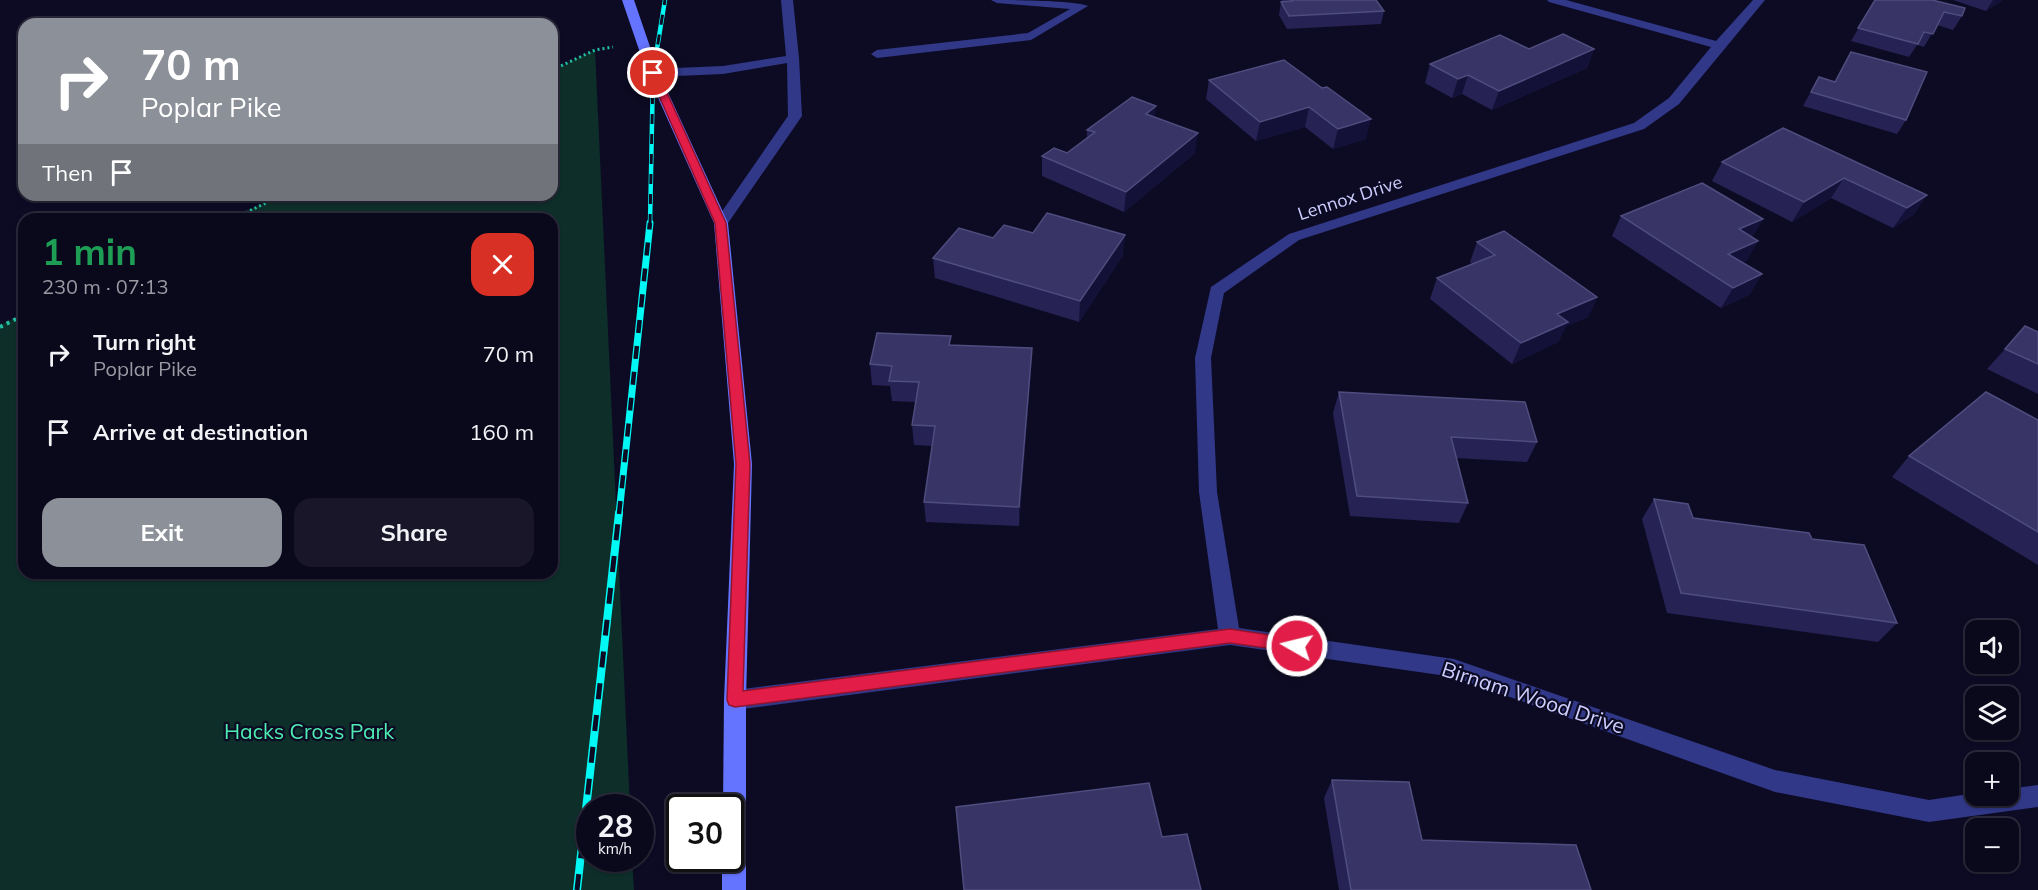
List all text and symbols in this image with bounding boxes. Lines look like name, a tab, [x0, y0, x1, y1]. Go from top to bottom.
text: 70 m	[141, 38, 241, 91]
icon: right	[42, 42, 120, 120]
pin	[627, 47, 678, 98]
icon: arrive	[636, 56, 669, 89]
text: Poplar Pike	[141, 90, 281, 124]
icon: arrive	[105, 156, 138, 189]
text: Then	[42, 159, 93, 187]
street label: Lennox Drive	[1295, 170, 1405, 225]
text: 1 min	[42, 229, 137, 274]
button: close	[471, 233, 534, 296]
text: 230 m · 07:13	[42, 274, 168, 299]
text: Turn right	[93, 328, 196, 356]
icon: right	[42, 338, 75, 371]
text: 70 m	[483, 340, 534, 368]
text: Poplar Pike	[93, 356, 197, 381]
icon: arrive	[42, 416, 75, 449]
text: Arrive at destination	[93, 418, 308, 446]
text: 160 m	[469, 418, 534, 446]
button: Exit	[42, 498, 282, 567]
button: Share	[294, 498, 534, 567]
position arrow	[1265, 614, 1329, 678]
map controls	[1965, 620, 2019, 872]
button: sound	[1965, 620, 2019, 674]
street label: Birnam Wood Drive	[1439, 655, 1628, 739]
button: layers	[1965, 686, 2019, 740]
park label: Hacks Cross Park	[224, 718, 394, 744]
button: +	[1965, 752, 2019, 806]
speed limit sign: 30	[666, 794, 744, 872]
text: 28	[597, 807, 633, 845]
button: −	[1965, 818, 2019, 872]
text: km/h	[598, 839, 632, 858]

